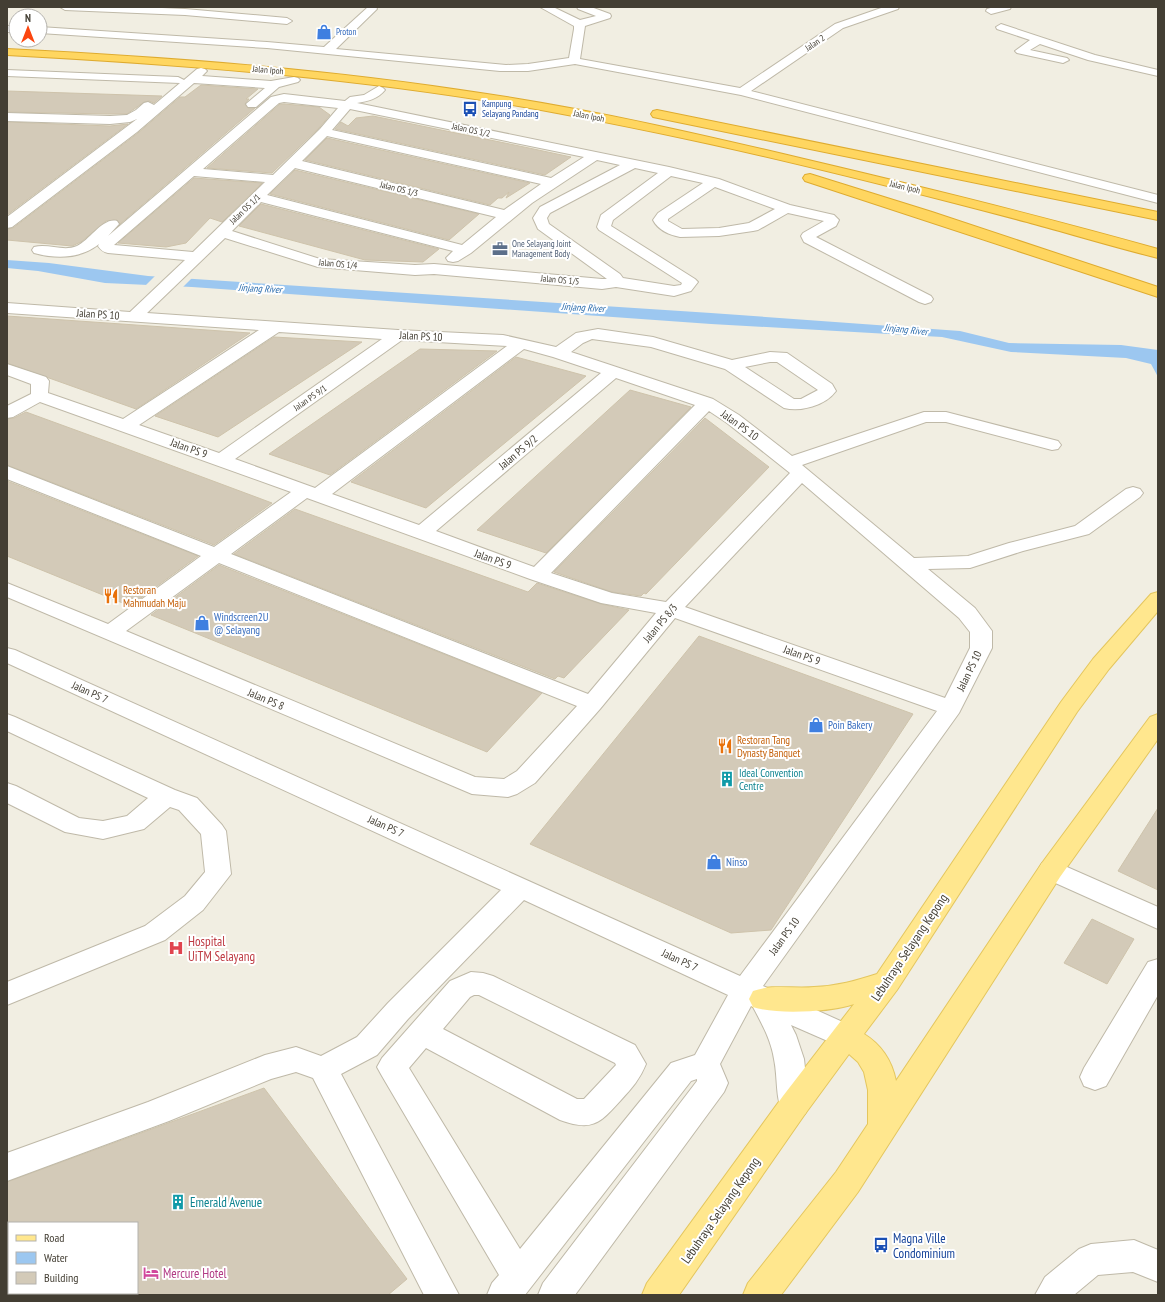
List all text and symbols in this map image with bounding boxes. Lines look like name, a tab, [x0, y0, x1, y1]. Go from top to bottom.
north arrow	[8, 8, 48, 48]
text: N	[25, 11, 31, 25]
shop icon: Proton	[315, 23, 333, 41]
place label: Proton	[336, 26, 356, 37]
street label: Jalan 2	[802, 32, 827, 54]
street label: Jalan Ipoh	[251, 63, 284, 76]
place label: Kampung Selayang Pandang	[482, 98, 539, 119]
bus stop icon: Kampung Selayang Pandang	[461, 100, 479, 118]
street label: Jalan Ipoh	[572, 107, 605, 124]
street label: Jalan OS 1/2	[450, 120, 491, 139]
street label: Jalan Ipoh	[888, 177, 922, 196]
street label: Jalan OS 1/3	[378, 178, 419, 199]
street label: Jalan OS 1/1	[226, 191, 262, 227]
place label: One Selayang Joint Management Body	[512, 238, 571, 259]
office icon: One Selayang Joint Management Body	[491, 240, 509, 258]
street label: Jalan OS 1/4	[317, 256, 358, 271]
street label: Jalan OS 1/5	[539, 272, 580, 287]
water label: Jinjang River	[237, 281, 283, 296]
water label: Jinjang River	[560, 300, 606, 315]
street label: Jalan PS 10	[75, 305, 120, 322]
water label: Jinjang River	[883, 321, 930, 338]
street label: Jalan PS 10	[398, 328, 443, 344]
street label: Jalan PS 9/1	[290, 382, 328, 414]
street label: Jalan PS 10	[718, 406, 762, 443]
street label: Jalan PS 9/2	[495, 432, 540, 473]
street label: Jalan PS 9	[168, 435, 209, 461]
street label: Jalan PS 9	[472, 546, 513, 572]
place label: Restoran Mahmudah Maju	[123, 583, 186, 610]
restaurant icon: Restoran Mahmudah Maju	[102, 587, 120, 605]
street label: Jalan PS 8/3	[639, 601, 680, 646]
place label: Windscreen2U @ Selayang	[214, 610, 269, 637]
shop icon: Windscreen2U @ Selayang	[193, 614, 211, 632]
street label: Jalan PS 9	[781, 642, 822, 668]
street label: Jalan PS 10	[953, 649, 985, 694]
street label: Jalan PS 7	[69, 677, 110, 706]
street label: Jalan PS 8	[245, 685, 286, 713]
shop icon: Poin Bakery	[807, 716, 825, 734]
place label: Poin Bakery	[828, 718, 873, 732]
place label: Restoran Tang Dynasty Banquet	[737, 733, 800, 760]
restaurant icon: Restoran Tang Dynasty Banquet	[716, 737, 734, 755]
place label: Ideal Convention Centre	[739, 766, 803, 793]
building icon: Ideal Convention Centre	[718, 770, 736, 788]
street label: Jalan PS 7	[365, 811, 406, 840]
shop icon: Ninso	[705, 853, 723, 871]
place label: Ninso	[726, 855, 748, 869]
street label: Lebuhraya Selayang Kepong	[867, 890, 952, 1004]
street label: Jalan PS 10	[765, 914, 802, 958]
place label: Hospital UiTM Selayang	[188, 933, 255, 965]
hospital icon: Hospital UiTM Selayang	[167, 939, 185, 957]
street label: Jalan PS 7	[659, 945, 700, 974]
street label: Lebuhraya Selayang Kepong	[677, 1154, 764, 1267]
building icon: Emerald Avenue	[169, 1193, 187, 1211]
place label: Emerald Avenue	[190, 1194, 262, 1211]
legend	[8, 1222, 138, 1294]
text: Road	[44, 1230, 64, 1245]
place label: Magna Ville Condominium	[893, 1230, 955, 1262]
bus stop icon: Magna Ville Condominium	[872, 1236, 890, 1254]
text: Water	[44, 1250, 69, 1265]
hotel icon: Mercure Hotel	[142, 1264, 160, 1282]
place label: Mercure Hotel	[163, 1265, 227, 1282]
text: Building	[44, 1270, 79, 1285]

